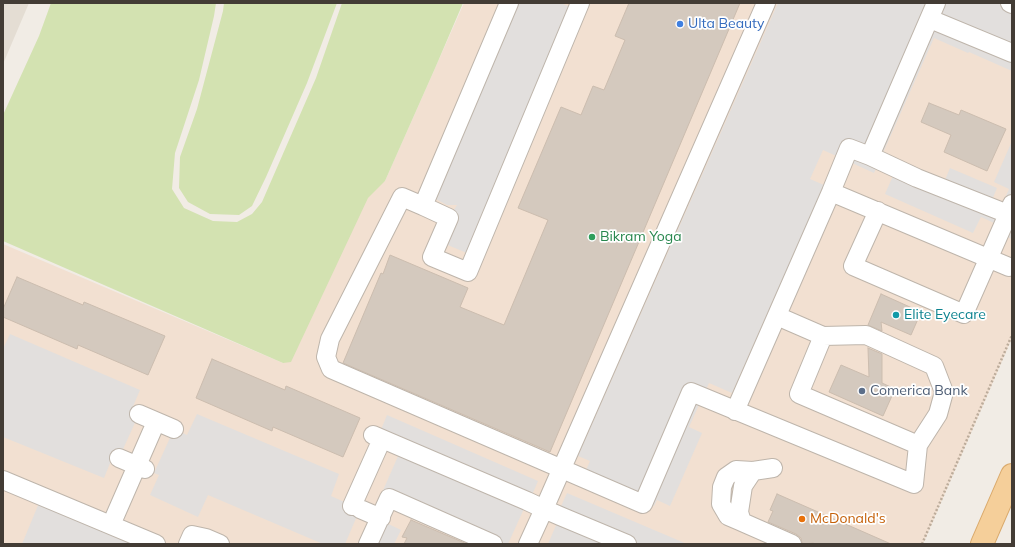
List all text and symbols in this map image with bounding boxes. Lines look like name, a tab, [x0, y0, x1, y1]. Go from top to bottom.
place label: Ulta Beauty	[688, 16, 765, 32]
marker: Ulta Beauty	[675, 19, 685, 29]
place label: Bikram Yoga	[600, 229, 682, 245]
marker: Bikram Yoga	[587, 232, 597, 242]
place label: Elite Eyecare	[904, 307, 986, 323]
marker: Elite Eyecare	[891, 310, 901, 320]
place label: Comerica Bank	[870, 383, 968, 399]
marker: Comerica Bank	[857, 386, 867, 396]
place label: McDonald's	[810, 511, 886, 527]
marker: McDonald's	[797, 514, 807, 524]

